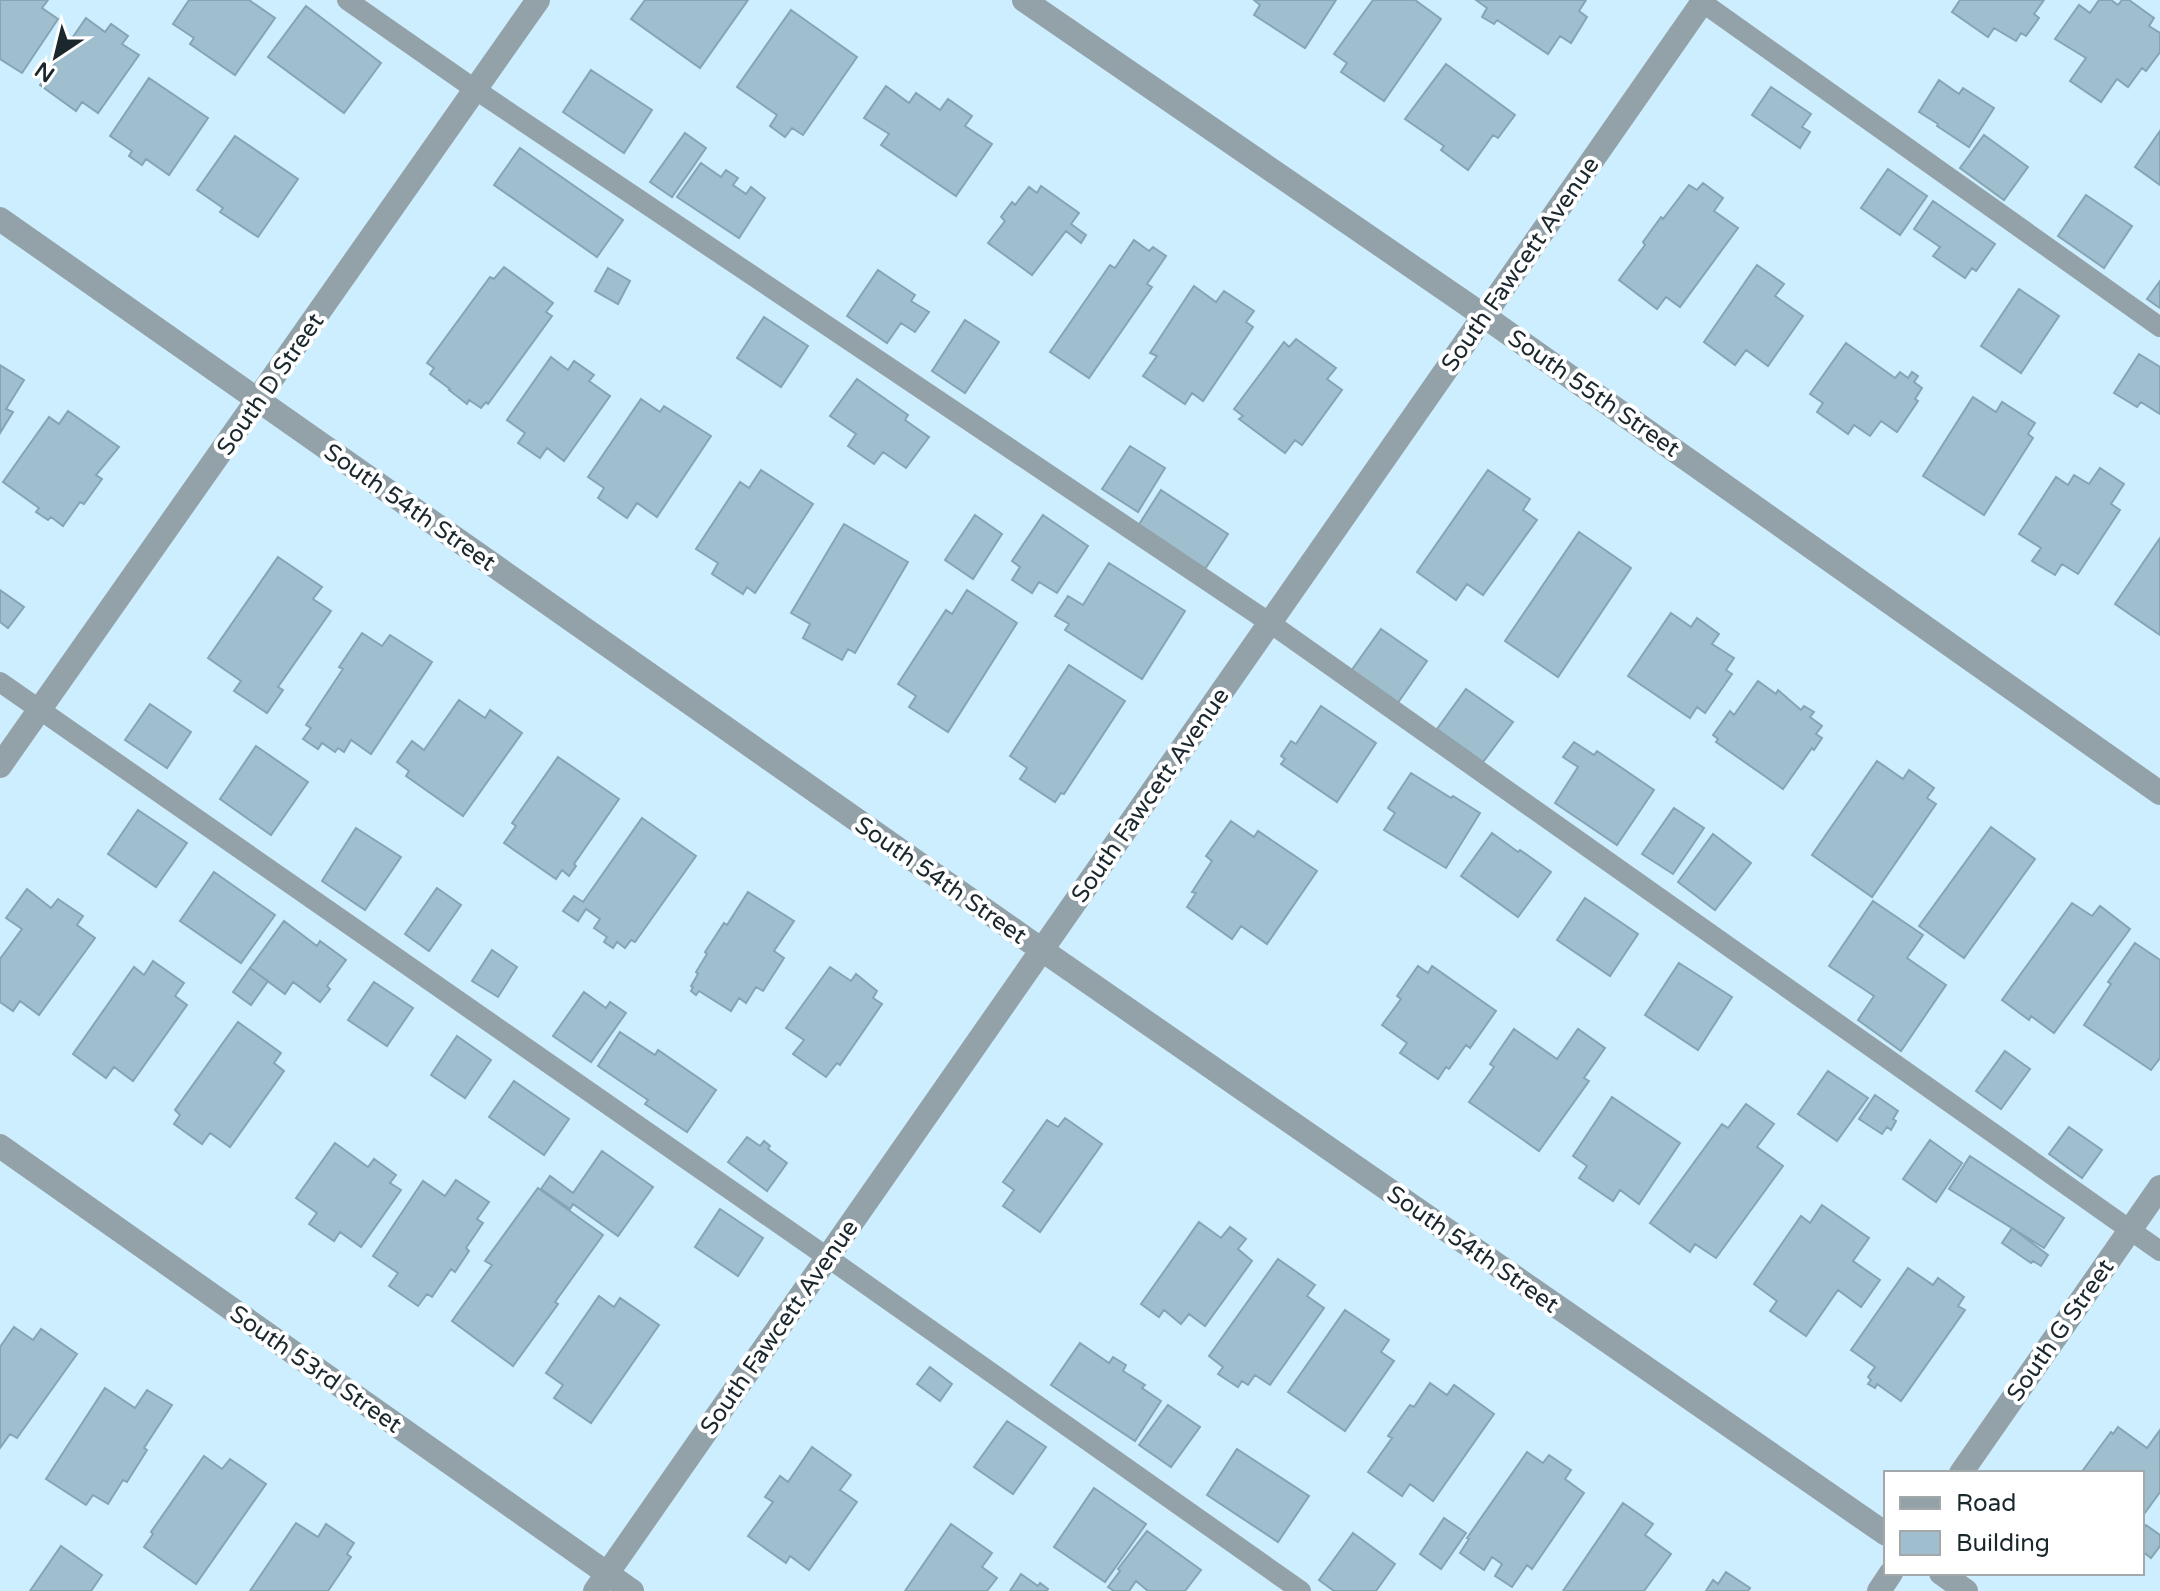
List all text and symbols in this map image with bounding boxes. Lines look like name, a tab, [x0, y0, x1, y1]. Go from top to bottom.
north arrow	[16, 16, 96, 96]
text: N	[30, 56, 60, 87]
street label: South Fawcett Avenue	[1435, 151, 1606, 377]
street label: South D Street	[211, 308, 330, 461]
street label: South 55th Street	[1502, 323, 1685, 463]
street label: South 54th Street	[318, 437, 501, 577]
street label: South Fawcett Avenue	[1065, 682, 1236, 908]
street label: South 54th Street	[849, 810, 1032, 950]
street label: South 54th Street	[1381, 1179, 1564, 1319]
street label: South Fawcett Avenue	[694, 1214, 865, 1440]
street label: South G Street	[2001, 1254, 2120, 1407]
street label: South 53rd Street	[224, 1299, 407, 1439]
legend	[1884, 1471, 2144, 1575]
text: Road	[1956, 1489, 2016, 1518]
text: Building	[1956, 1529, 2050, 1558]

